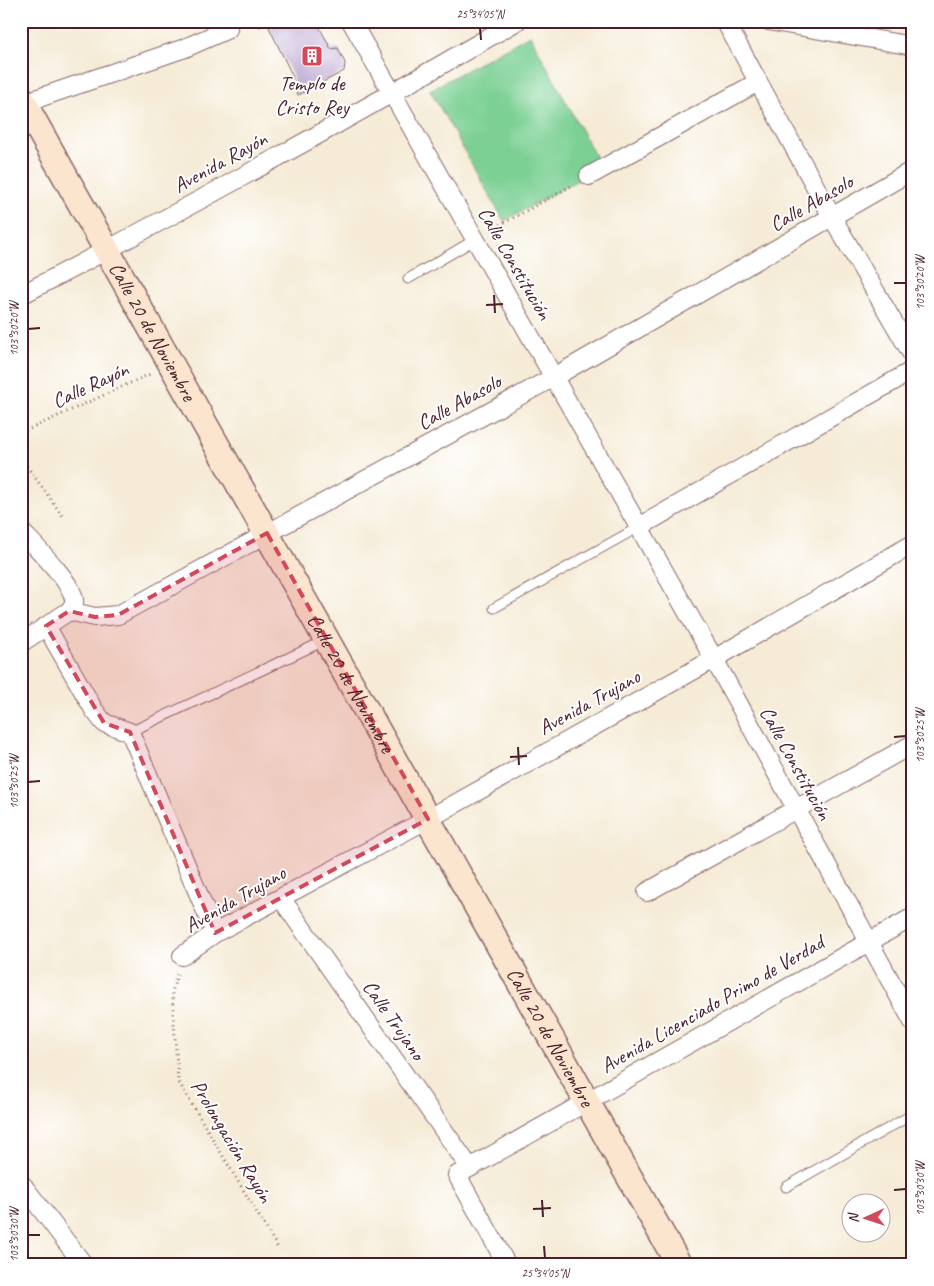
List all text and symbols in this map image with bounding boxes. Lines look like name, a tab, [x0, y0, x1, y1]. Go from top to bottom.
text: 25°34'05"N	[456, 6, 505, 22]
building icon: Templo de Cristo Rey	[300, 44, 324, 68]
place label: Templo de Cristo Rey	[275, 70, 350, 120]
street label: Avenida Rayón	[168, 125, 272, 198]
street label: Calle Abasolo	[765, 167, 860, 237]
street label: Calle Constitución	[472, 202, 558, 325]
text: 103°30'20"W	[912, 254, 928, 310]
street label: Calle 20 de Noviembre	[103, 257, 203, 407]
text: 103°30'20"W	[6, 300, 22, 356]
street label: Calle Rayón	[48, 356, 133, 414]
street label: Calle Abasolo	[412, 367, 508, 436]
street label: Calle 20 de Noviembre	[302, 609, 401, 758]
street label: Avenida Trujano	[534, 663, 646, 741]
street label: Calle Constitución	[754, 702, 838, 825]
text: 103°30'25"W	[912, 707, 928, 763]
text: 103°30'25"W	[6, 753, 22, 809]
street label: Avenida Trujano	[180, 859, 292, 938]
street label: Avenida Licenciado Primo de Verdad	[596, 928, 831, 1079]
street label: Calle 20 de Noviembre	[501, 963, 601, 1112]
street label: Calle Trujano	[357, 975, 432, 1067]
street label: Prolongación Rayón	[185, 1075, 279, 1208]
text: 103°30'30"W	[912, 1160, 928, 1216]
north arrow	[842, 1194, 892, 1244]
text: 103°30'30"W	[6, 1206, 22, 1262]
text: N	[845, 1212, 862, 1223]
text: 25°34'05"N	[521, 1265, 570, 1281]

